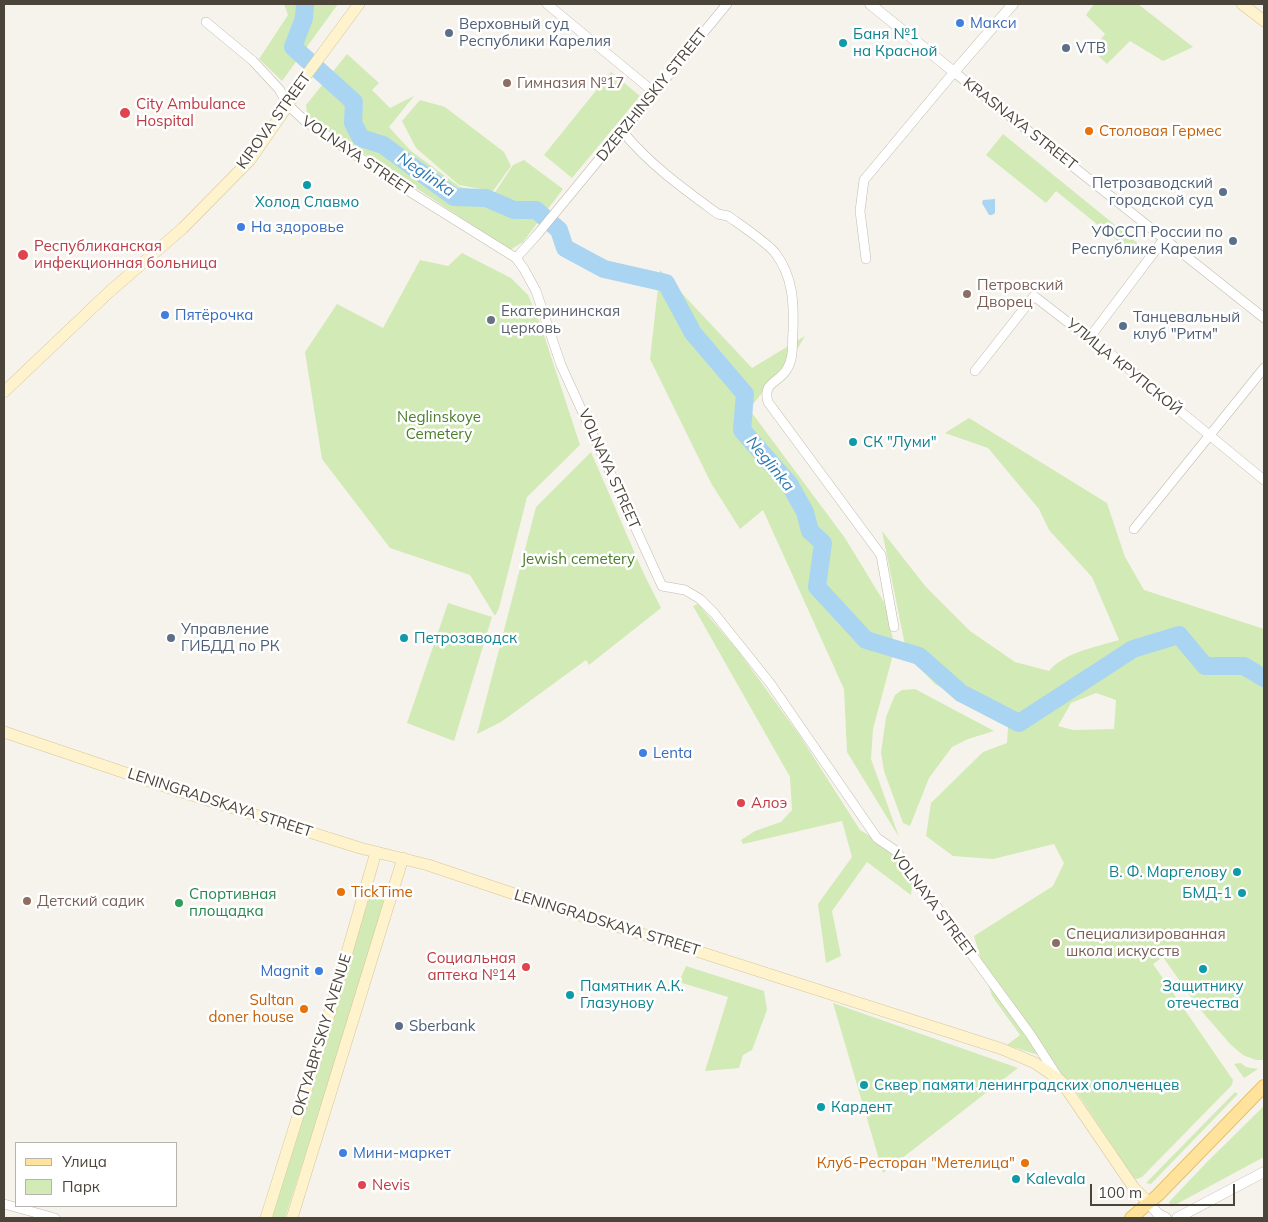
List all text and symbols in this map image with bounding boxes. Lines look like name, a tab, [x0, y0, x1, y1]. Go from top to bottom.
place label: Макси	[970, 14, 1017, 32]
place label: Верховный суд Республики Карелия	[459, 15, 611, 50]
marker: Макси	[954, 17, 966, 29]
street label: DZERZHINSKIY STREET	[593, 25, 711, 165]
place label: Баня №1 на Красной	[853, 25, 937, 60]
marker: Верховный суд Республики Карелия	[443, 27, 455, 39]
marker: Баня №1 на Красной	[837, 37, 849, 49]
place label: VTB	[1076, 39, 1106, 57]
marker: VTB	[1060, 42, 1072, 54]
street label: KIROVA STREET	[233, 69, 315, 173]
place label: Гимназия №17	[517, 74, 624, 92]
street label: KRASNAYA STREET	[960, 74, 1080, 174]
marker: Гимназия №17	[501, 77, 513, 89]
place label: City Ambulance Hospital	[136, 95, 246, 130]
marker: City Ambulance Hospital	[118, 106, 132, 120]
street label: VOLNAYA STREET	[298, 112, 416, 200]
place label: Столовая Гермес	[1099, 122, 1222, 140]
marker: Столовая Гермес	[1083, 125, 1095, 137]
water label: Neglinka	[394, 149, 458, 201]
place label: Петрозаводский городской суд	[1092, 174, 1213, 209]
marker: Холод Славмо	[301, 179, 313, 191]
marker: Петрозаводский городской суд	[1217, 186, 1229, 198]
place label: Холод Славмо	[255, 193, 359, 211]
place label: На здоровье	[251, 218, 344, 236]
marker: На здоровье	[235, 221, 247, 233]
place label: УФССП России по Республике Карелия	[1072, 223, 1223, 258]
marker: УФССП России по Республике Карелия	[1227, 235, 1239, 247]
place label: Республиканская инфекционная больница	[34, 237, 217, 272]
marker: Республиканская инфекционная больница	[16, 248, 30, 262]
place label: Петровский Дворец	[977, 276, 1063, 311]
marker: Петровский Дворец	[961, 288, 973, 300]
place label: Екатерининская церковь	[501, 302, 620, 337]
place label: Пятёрочка	[175, 306, 253, 324]
place label: Танцевальный клуб "Ритм"	[1133, 308, 1240, 343]
marker: Пятёрочка	[159, 309, 171, 321]
marker: Екатерининская церковь	[485, 314, 497, 326]
street label: УЛИЦА КРУПСКОЙ	[1063, 315, 1185, 419]
marker: Танцевальный клуб "Ритм"	[1117, 320, 1129, 332]
street label: VOLNAYA STREET	[574, 406, 644, 532]
park label: Neglinskoye Cemetery	[397, 408, 481, 443]
water label: Neglinka	[742, 433, 798, 495]
place label: СК "Луми"	[863, 433, 937, 451]
marker: СК "Луми"	[847, 436, 859, 448]
park label: Jewish cemetery	[521, 550, 635, 568]
place label: Управление ГИБДД по РК	[181, 620, 280, 655]
place label: Петрозаводск	[414, 629, 517, 647]
marker: Управление ГИБДД по РК	[165, 632, 177, 644]
marker: Петрозаводск	[398, 632, 410, 644]
place label: Lenta	[653, 744, 692, 762]
marker: Lenta	[637, 747, 649, 759]
street label: LENINGRADSKAYA STREET	[125, 765, 315, 841]
place label: Алоэ	[751, 794, 787, 812]
marker: Алоэ	[735, 797, 747, 809]
street label: VOLNAYA STREET	[887, 847, 979, 961]
place label: В. Ф. Маргелову	[1109, 863, 1227, 881]
marker: В. Ф. Маргелову	[1231, 866, 1243, 878]
place label: TickTime	[351, 883, 413, 901]
place label: БМД-1	[1182, 884, 1232, 902]
place label: Спортивная площадка	[189, 885, 277, 920]
marker: TickTime	[335, 886, 347, 898]
street label: LENINGRADSKAYA STREET	[512, 886, 702, 960]
marker: БМД-1	[1236, 887, 1248, 899]
place label: Детский садик	[37, 892, 144, 910]
marker: Детский садик	[21, 895, 33, 907]
marker: Спортивная площадка	[173, 897, 185, 909]
place label: Специализированная школа искусств	[1066, 925, 1226, 960]
marker: Специализированная школа искусств	[1050, 937, 1062, 949]
place label: Социальная аптека №14	[427, 949, 516, 984]
street label: OKTYABR'SKIY AVENUE	[289, 952, 355, 1118]
marker: Социальная аптека №14	[520, 961, 532, 973]
place label: Magnit	[260, 962, 309, 980]
marker: Защитнику отечества	[1197, 963, 1209, 975]
marker: Magnit	[313, 965, 325, 977]
place label: Памятник А.К. Глазунову	[580, 977, 684, 1012]
place label: Защитнику отечества	[1162, 977, 1244, 1012]
marker: Памятник А.К. Глазунову	[564, 989, 576, 1001]
place label: Sultan doner house	[209, 991, 294, 1026]
marker: Sultan doner house	[298, 1003, 310, 1015]
place label: Sberbank	[409, 1017, 475, 1035]
marker: Sberbank	[393, 1020, 405, 1032]
place label: Сквер памяти ленинградских ополченцев	[874, 1076, 1179, 1094]
marker: Сквер памяти ленинградских ополченцев	[858, 1079, 870, 1091]
place label: Кардент	[831, 1098, 892, 1116]
marker: Кардент	[815, 1101, 827, 1113]
legend	[15, 1142, 178, 1207]
place label: Мини-маркет	[353, 1144, 451, 1162]
marker: Мини-маркет	[337, 1147, 349, 1159]
text: Улица	[62, 1152, 107, 1171]
place label: Клуб-Ресторан "Метелица"	[817, 1154, 1015, 1172]
marker: Клуб-Ресторан "Метелица"	[1019, 1157, 1031, 1169]
place label: Kalevala	[1026, 1170, 1086, 1188]
marker: Kalevala	[1010, 1173, 1022, 1185]
scale bar	[1093, 1174, 1238, 1206]
place label: Nevis	[372, 1176, 410, 1194]
text: Парк	[62, 1177, 100, 1196]
marker: Nevis	[356, 1179, 368, 1191]
text: 100 m	[1098, 1183, 1142, 1202]

